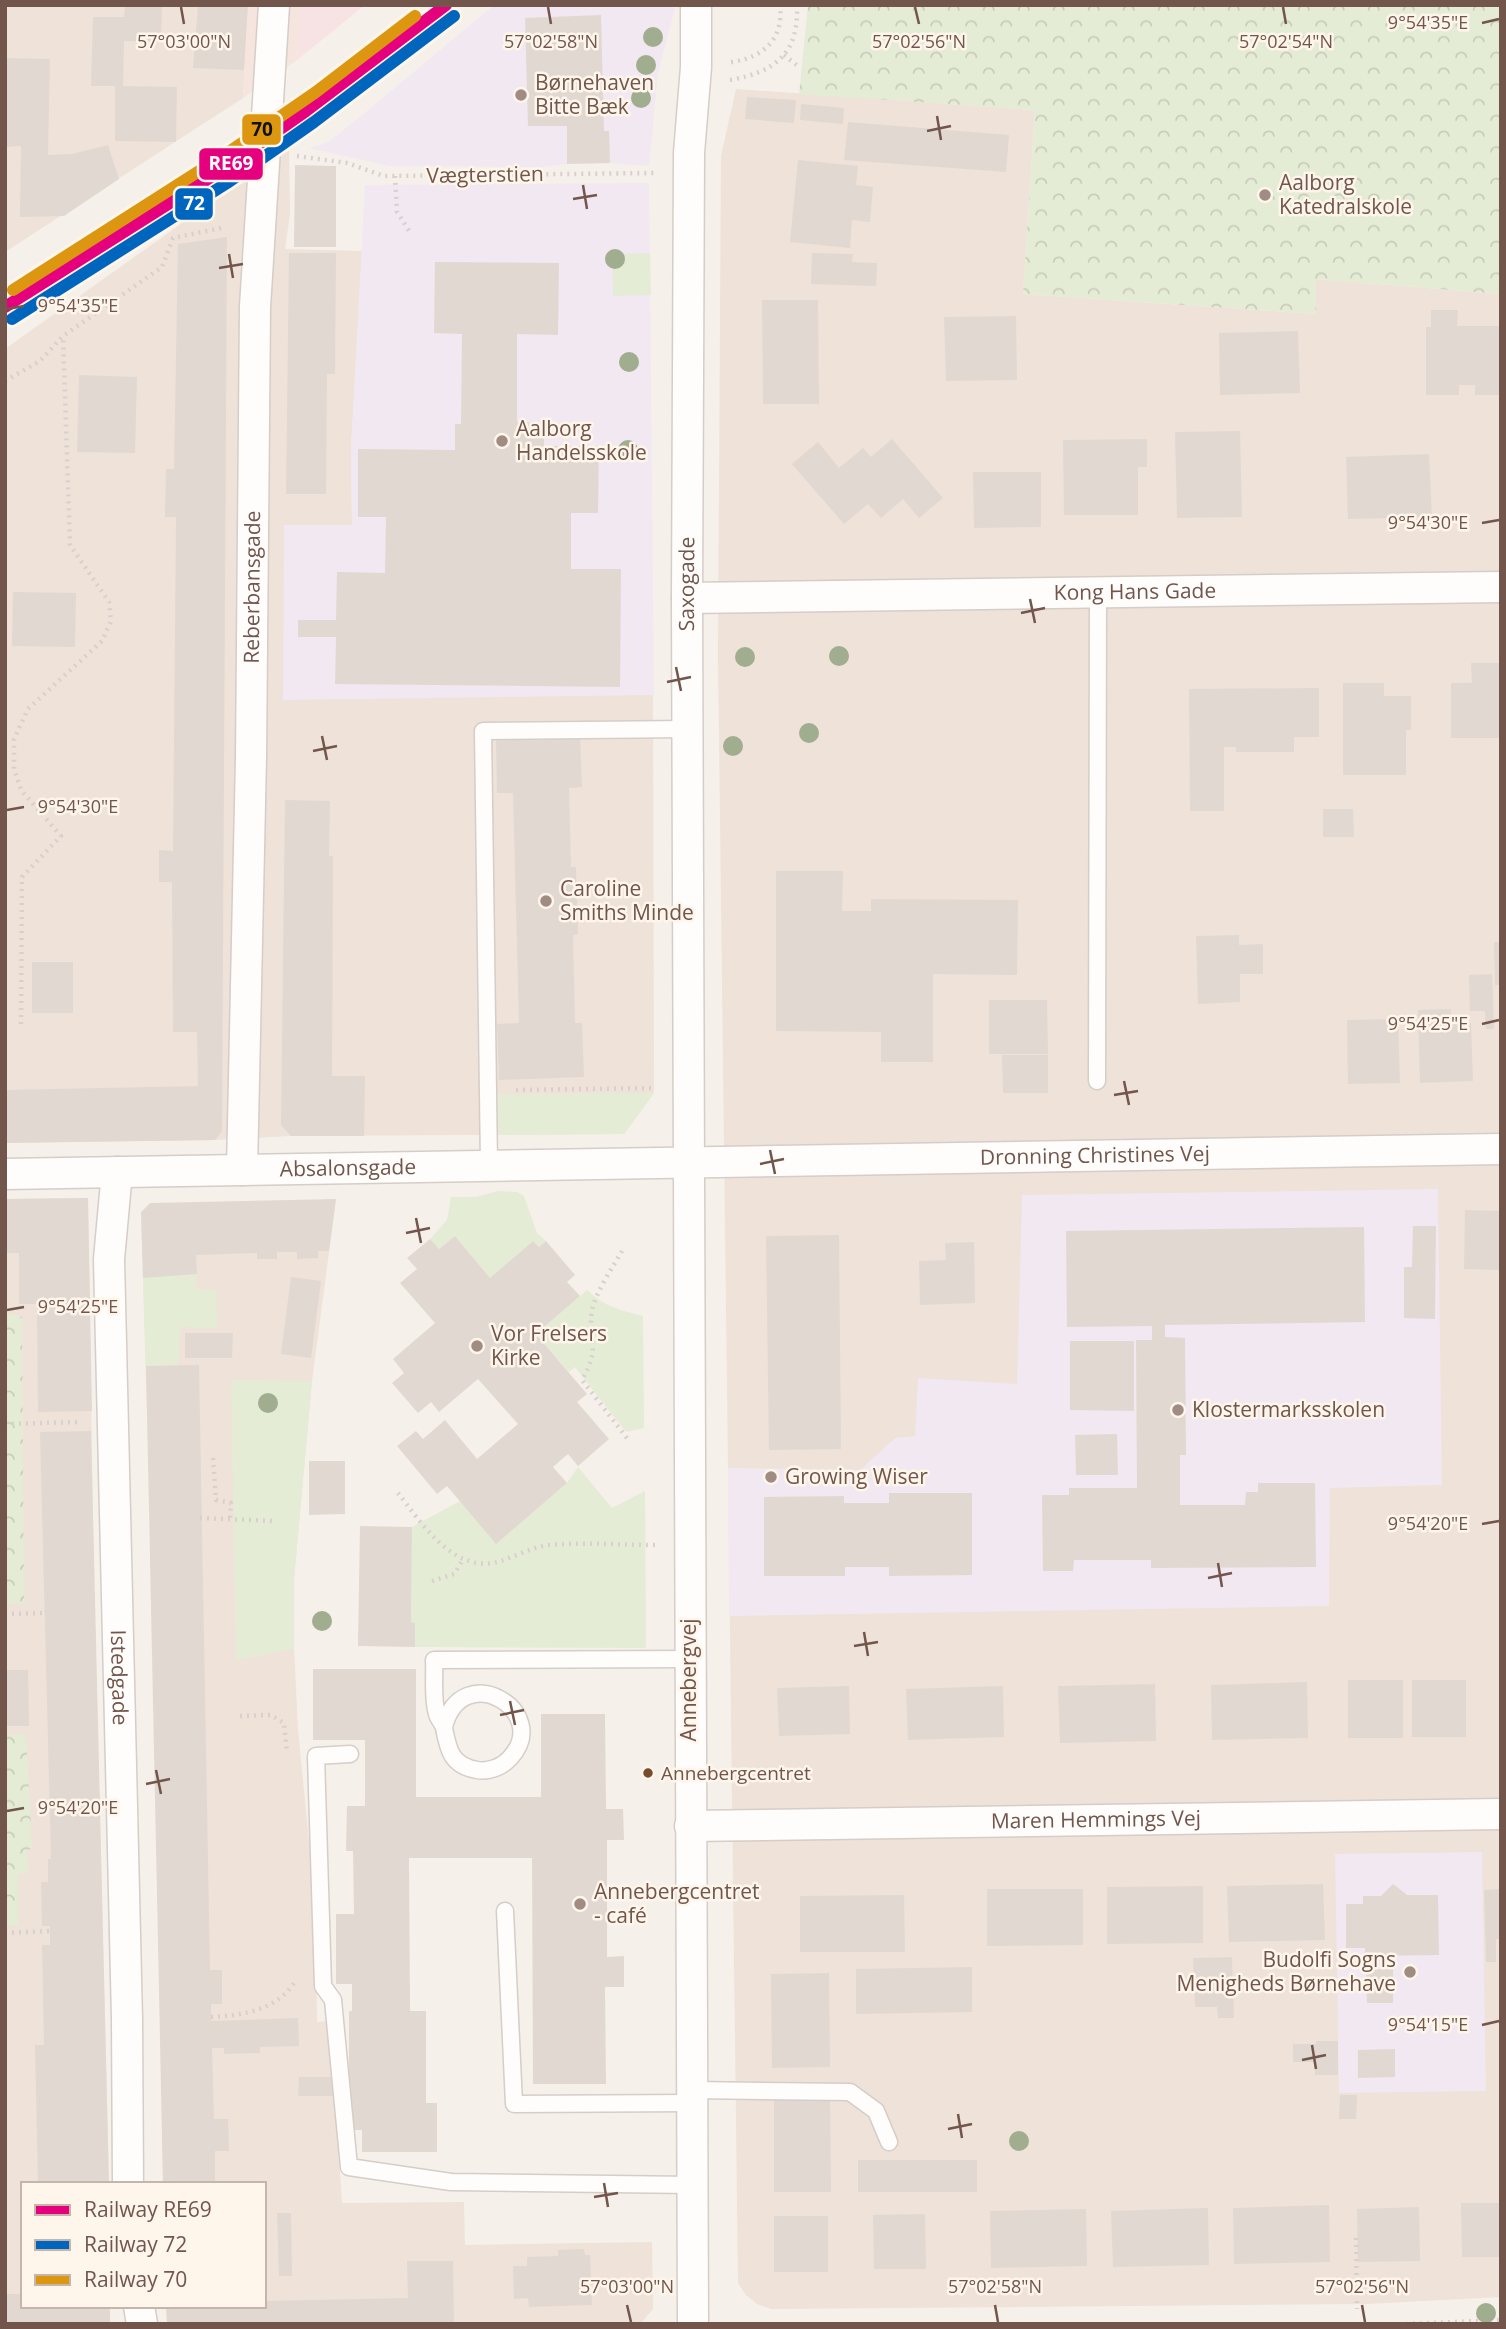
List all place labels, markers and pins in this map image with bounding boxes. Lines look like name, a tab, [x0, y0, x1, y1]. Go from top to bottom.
place label: Børnehaven Bitte Bæk	[535, 68, 654, 120]
marker: Børnehaven Bitte Bæk	[513, 87, 529, 103]
place label: Aalborg Katedralskole	[1279, 168, 1412, 220]
marker: Aalborg Katedralskole	[1257, 187, 1273, 203]
place label: Aalborg Handelsskole	[516, 414, 647, 466]
marker: Aalborg Handelsskole	[494, 433, 510, 449]
place label: Caroline Smiths Minde	[560, 874, 694, 926]
marker: Caroline Smiths Minde	[538, 893, 554, 909]
place label: Vor Frelsers Kirke	[491, 1319, 607, 1371]
marker: Vor Frelsers Kirke	[469, 1338, 485, 1354]
place label: Klostermarksskolen	[1192, 1395, 1385, 1423]
marker: Klostermarksskolen	[1170, 1402, 1186, 1418]
place label: Growing Wiser	[785, 1462, 928, 1490]
marker: Growing Wiser	[763, 1469, 779, 1485]
place label: Annebergcentret	[661, 1760, 811, 1786]
marker: Annebergcentret	[641, 1766, 655, 1780]
place label: Annebergcentret - café	[594, 1877, 760, 1929]
marker: Annebergcentret - café	[572, 1896, 588, 1912]
place label: Budolfi Sogns Menigheds Børnehave	[1176, 1945, 1396, 1997]
marker: Budolfi Sogns Menigheds Børnehave	[1402, 1964, 1418, 1980]

